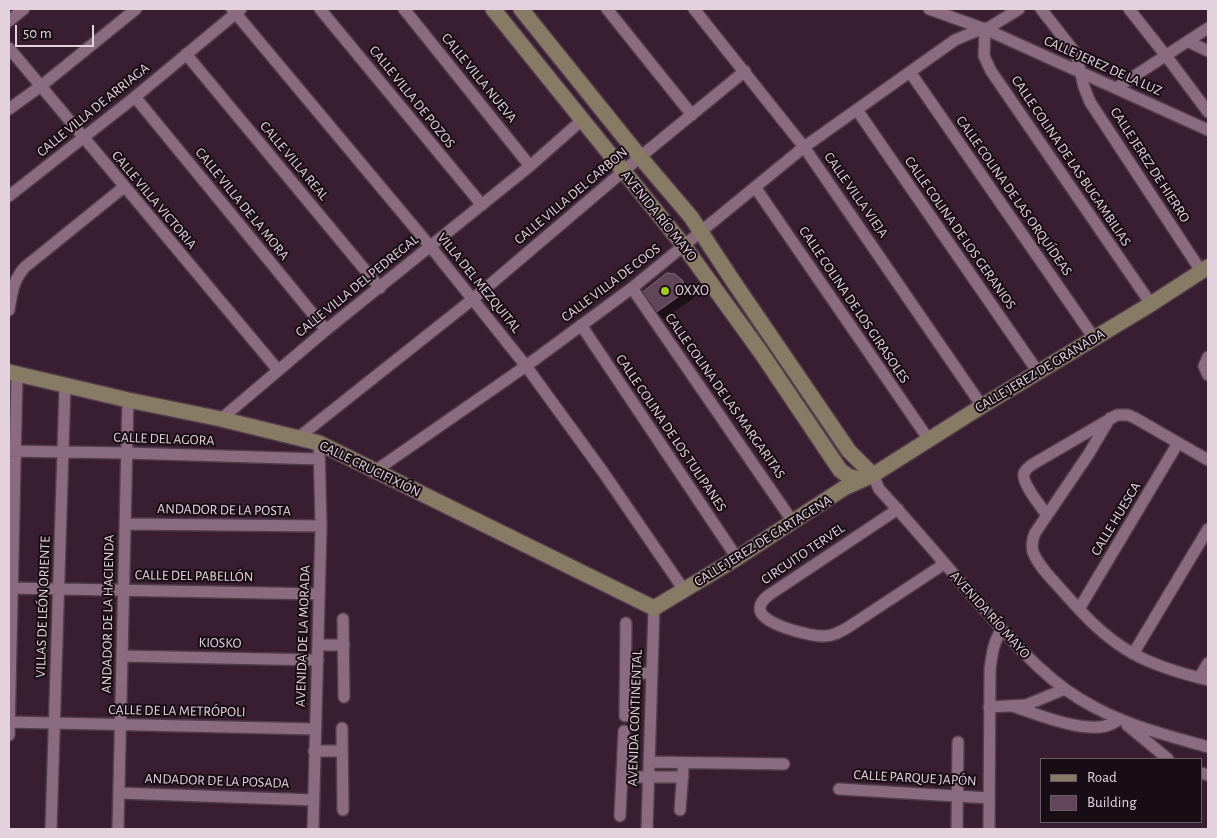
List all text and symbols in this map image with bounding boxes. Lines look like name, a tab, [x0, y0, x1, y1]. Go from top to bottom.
scale bar	[18, 15, 96, 47]
text: 50 m	[23, 26, 52, 41]
street label: CALLE VILLA NUEVA	[438, 30, 520, 126]
street label: CALLE JEREZ DE LA LUZ	[1041, 32, 1165, 100]
street label: CALLE VILLA DE POZOS	[366, 42, 458, 152]
street label: CALLE VILLA DE ARRIAGA	[33, 60, 153, 160]
street label: CALLE COLINA DE LAS BUGAMBILIAS	[1008, 73, 1134, 249]
street label: CALLE JEREZ DE HIERRO	[1107, 104, 1193, 226]
street label: CALLE COLINA DE LAS ORQUÍDEAS	[952, 113, 1076, 279]
street label: CALLE VILLA REAL	[256, 118, 332, 204]
street label: CALLE VILLA DE LA MORA	[191, 144, 293, 264]
street label: CALLE VILLA DEL CARBON	[511, 144, 631, 248]
street label: CALLE VILLA VICTORIA	[108, 147, 200, 253]
street label: CALLE VILLA VIEJA	[820, 149, 892, 241]
street label: CALLE COLINA DE LOS GERANIOS	[901, 153, 1019, 313]
street label: AVENIDA RÍO MAYO	[617, 167, 701, 265]
street label: CALLE COLINA DE LOS GIRASOLES	[795, 223, 913, 387]
street label: VILLA DEL MEZQUITAL	[433, 229, 525, 337]
street label: CALLE VILLA DEL PEDREGAL	[292, 231, 422, 341]
street label: CALLE VILLA DE COOS	[558, 240, 664, 326]
place label: OXXO	[675, 283, 709, 299]
marker: OXXO	[659, 285, 671, 297]
street label: CALLE COLINA DE LAS MARGARITAS	[661, 310, 789, 482]
street label: CALLE JEREZ DE GRANADA	[972, 326, 1108, 416]
street label: CALLE COLINA DE LOS TULIPANES	[612, 351, 730, 515]
street label: CALLE DEL AGORA	[113, 429, 215, 449]
street label: CALLE CRUCIFIXIÓN	[317, 437, 423, 501]
street label: CALLE HUESCA	[1087, 479, 1145, 559]
street label: CALLE JEREZ DE CARTAGENA	[691, 492, 835, 590]
street label: ANDADOR DE LA POSTA	[157, 500, 291, 520]
street label: CIRCUITO TERVEL	[758, 520, 848, 588]
street label: ANDADOR DE LA HACIENDA	[98, 535, 118, 693]
street label: VILLAS DE LEÓN ORIENTE	[32, 536, 54, 678]
street label: AVENIDA DE LA MORADA	[292, 565, 314, 707]
street label: CALLE DEL PABELLÓN	[135, 567, 253, 585]
street label: AVENIDA RÍO MAYO	[946, 568, 1034, 662]
street label: KIOSKO	[198, 634, 242, 652]
street label: AVENIDA CONTINENTAL	[624, 649, 646, 787]
street label: CALLE DE LA METRÓPOLI	[108, 701, 246, 721]
legend	[1040, 758, 1202, 823]
street label: CALLE PARQUE JAPÓN	[853, 766, 977, 790]
street label: ANDADOR DE LA POSADA	[144, 770, 290, 792]
text: Road	[1087, 770, 1117, 785]
text: Building	[1087, 795, 1137, 810]

